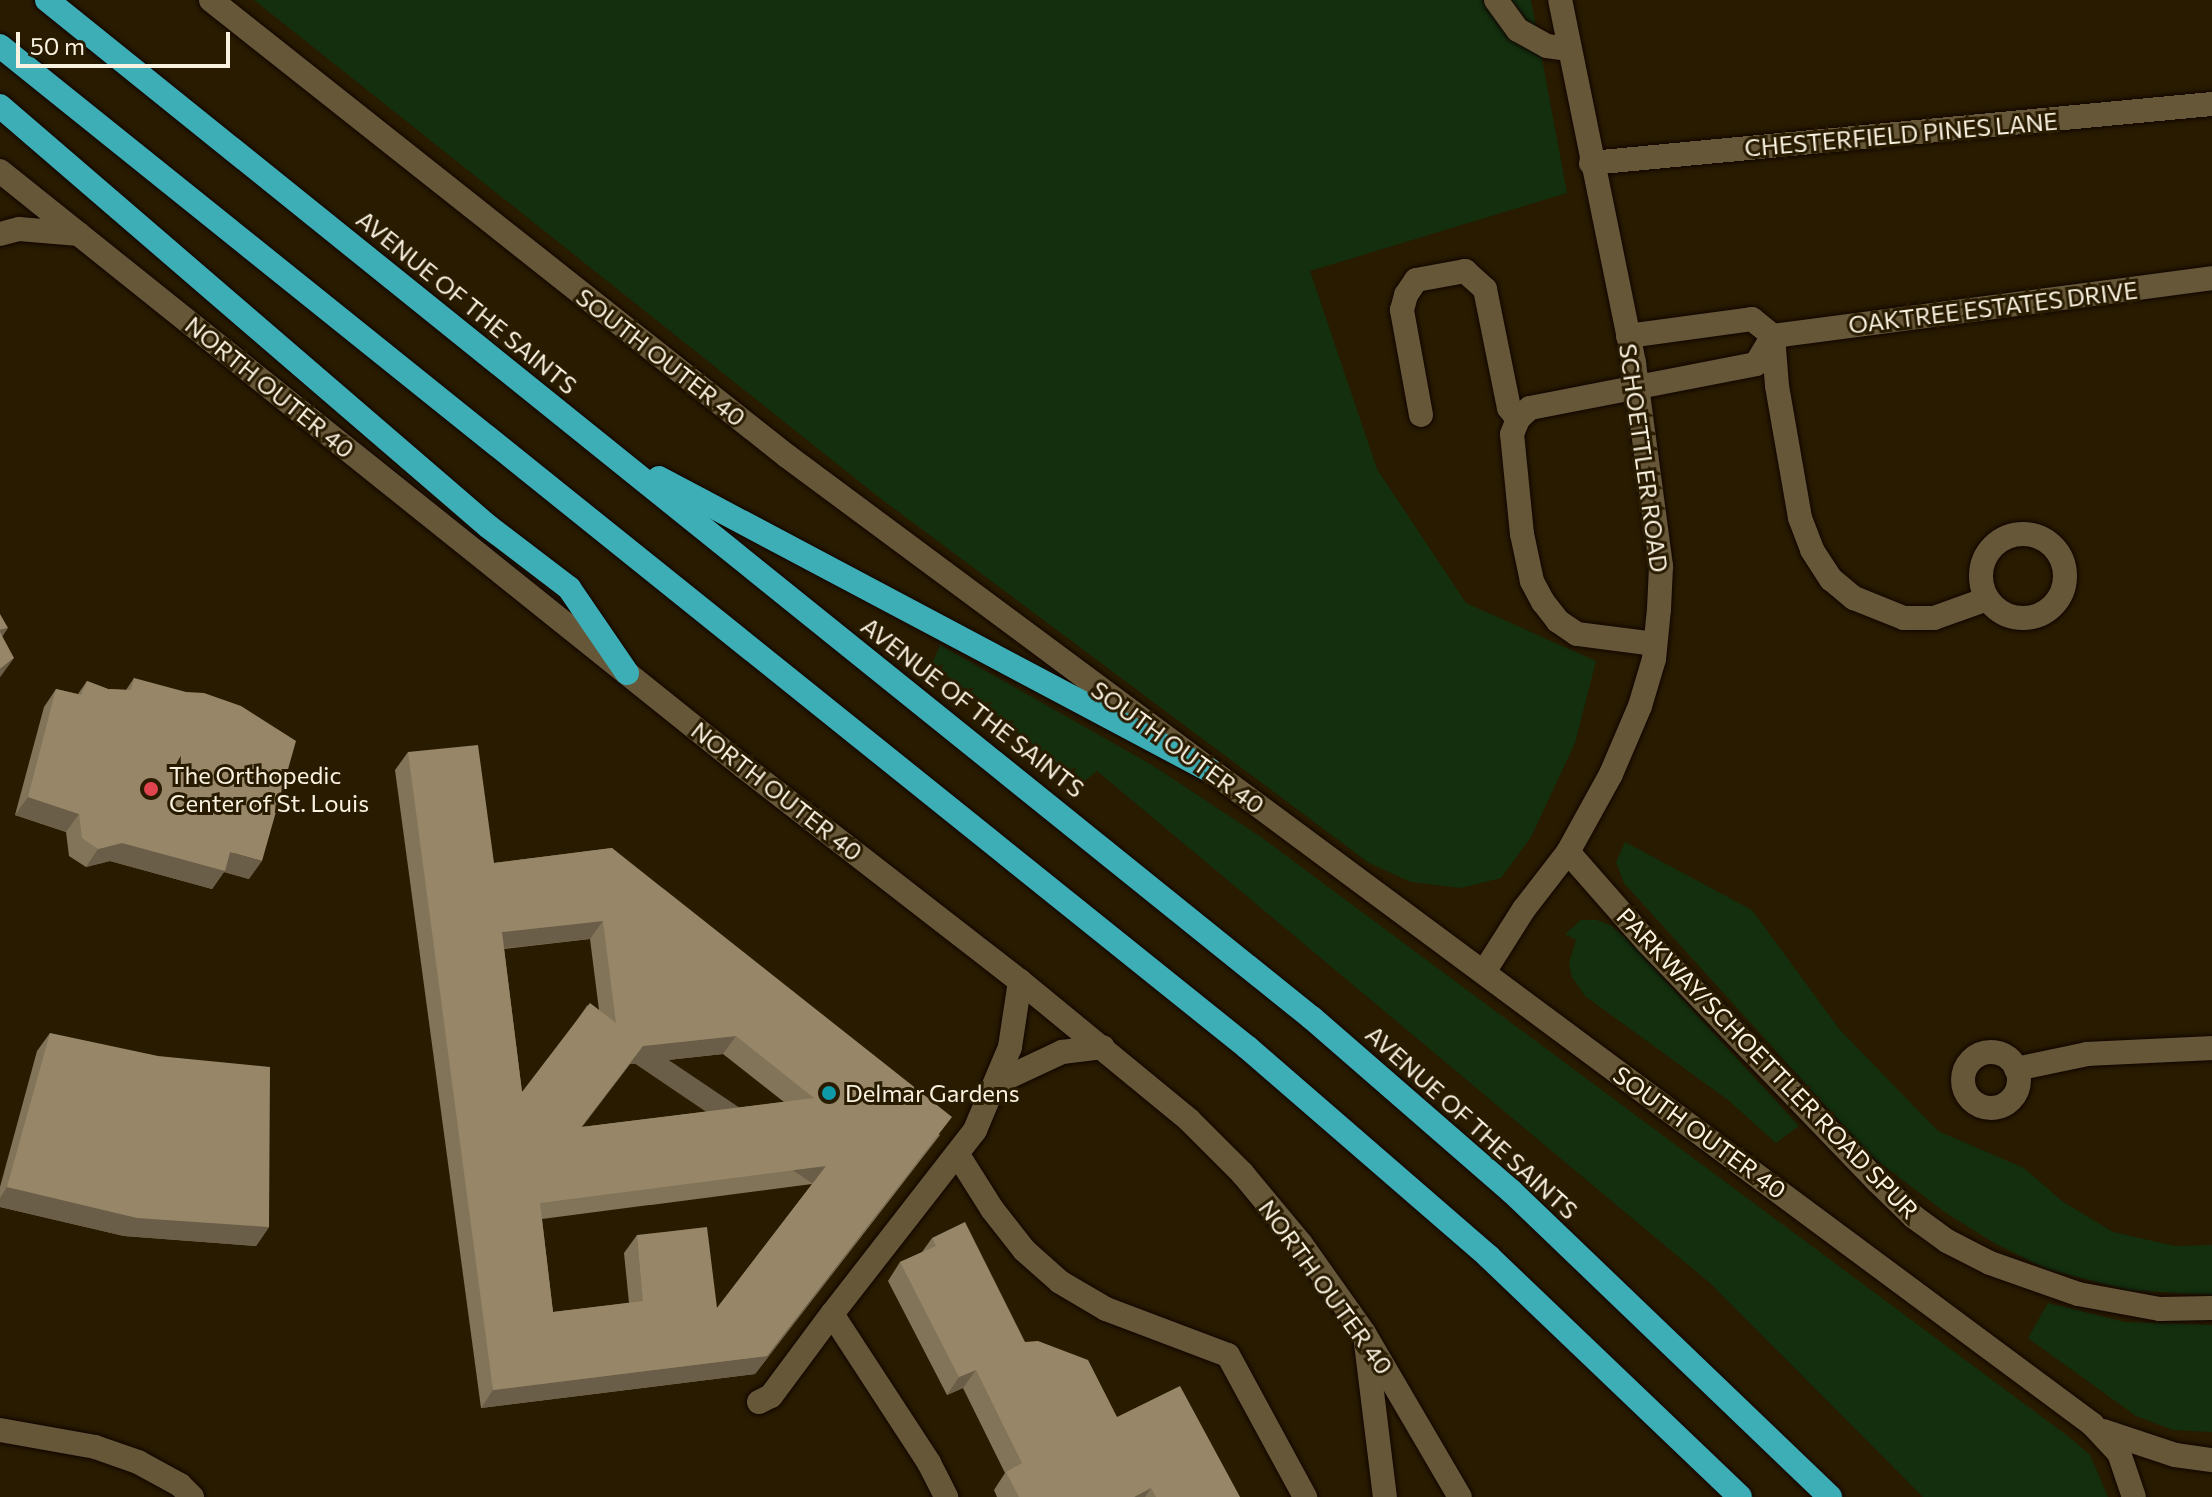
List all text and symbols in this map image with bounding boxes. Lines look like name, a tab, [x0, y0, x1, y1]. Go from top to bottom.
scale bar	[20, 16, 234, 66]
text: 50 m	[30, 31, 85, 60]
street label: CHESTERFIELD PINES LANE	[1743, 106, 2059, 162]
street label: AVENUE OF THE SAINTS	[351, 204, 583, 400]
street label: OAKTREE ESTATES DRIVE	[1847, 275, 2139, 339]
street label: SOUTH OUTER 40	[571, 282, 751, 432]
street label: NORTH OUTER 40	[180, 310, 360, 464]
street label: SCHOETTLER ROAD	[1614, 342, 1674, 574]
street label: AVENUE OF THE SAINTS	[856, 611, 1090, 803]
street label: SOUTH OUTER 40	[1086, 675, 1270, 819]
street label: NORTH OUTER 40	[686, 715, 868, 867]
place label: The Orthopedic Center of St. Louis	[169, 761, 369, 817]
marker: The Orthopedic Center of St. Louis	[140, 778, 162, 800]
street label: PARKWAY/SCHOETTLER ROAD SPUR	[1611, 902, 1925, 1224]
street label: AVENUE OF THE SAINTS	[1360, 1019, 1584, 1225]
street label: SOUTH OUTER 40	[1608, 1060, 1792, 1204]
place label: Delmar Gardens	[845, 1079, 1020, 1107]
marker: Delmar Gardens	[820, 1084, 838, 1102]
street label: NORTH OUTER 40	[1253, 1194, 1399, 1380]

